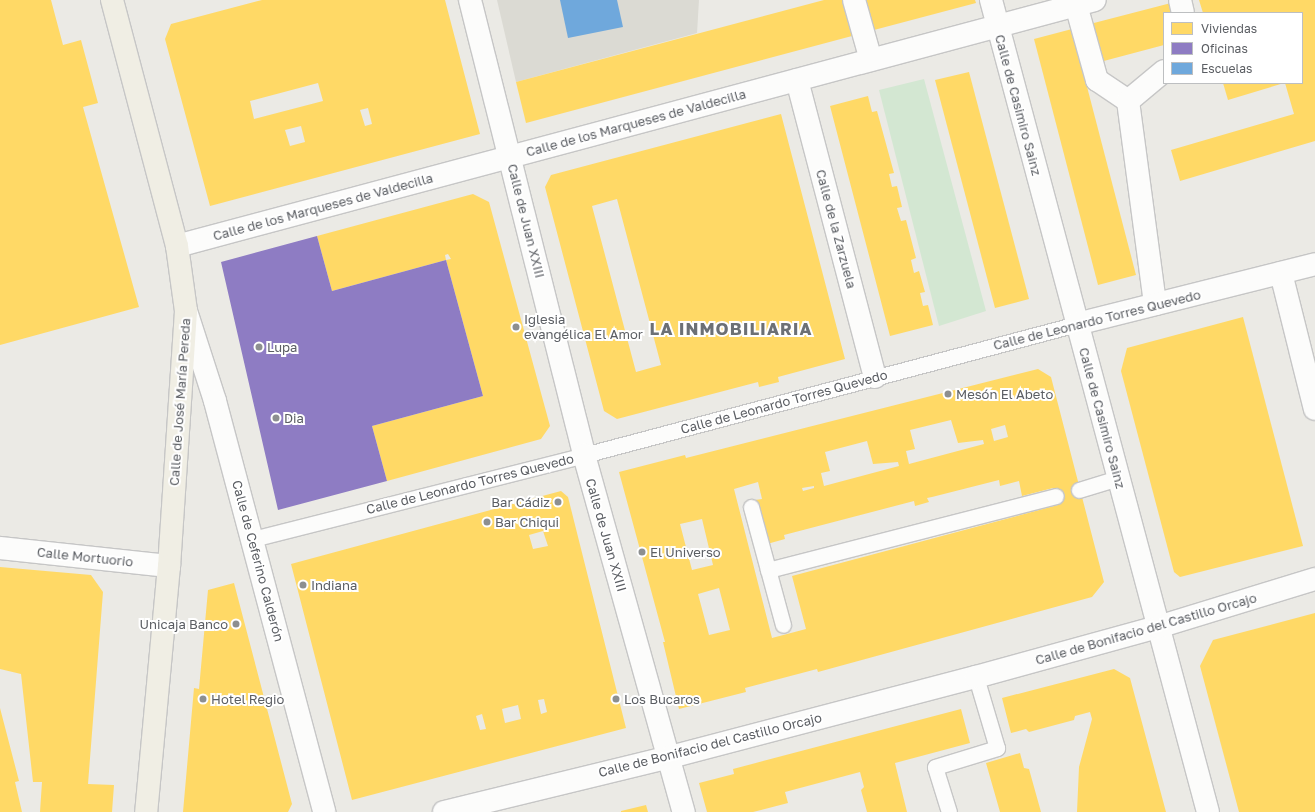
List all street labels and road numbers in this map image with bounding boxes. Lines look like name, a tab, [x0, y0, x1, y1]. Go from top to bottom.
street label: Calle de Casimiro Sainz	[992, 33, 1044, 177]
street label: Calle de los Marqueses de Valdecilla	[524, 86, 748, 160]
street label: Calle de Juan XXIII	[504, 162, 548, 280]
street label: Calle de la Zarzuela	[813, 168, 859, 290]
street label: Calle de los Marqueses de Valdecilla	[211, 170, 435, 244]
street label: Calle de Leonardo Torres Quevedo	[992, 287, 1202, 353]
street label: Calle de José María Pereda	[166, 318, 194, 486]
street label: Calle de Casimiro Sainz	[1076, 346, 1128, 490]
street label: Calle de Leonardo Torres Quevedo	[679, 367, 889, 437]
street label: Calle de Leonardo Torres Quevedo	[365, 451, 575, 517]
street label: Calle de Juan XXIII	[582, 477, 630, 593]
street label: Calle de Ceferino Calderón	[229, 479, 287, 643]
street label: Calle Mortuorio	[36, 544, 134, 570]
street label: Calle de Bonifacio del Castillo Orcajo	[1033, 590, 1259, 668]
street label: Calle de Bonifacio del Castillo Orcajo	[597, 710, 823, 780]

